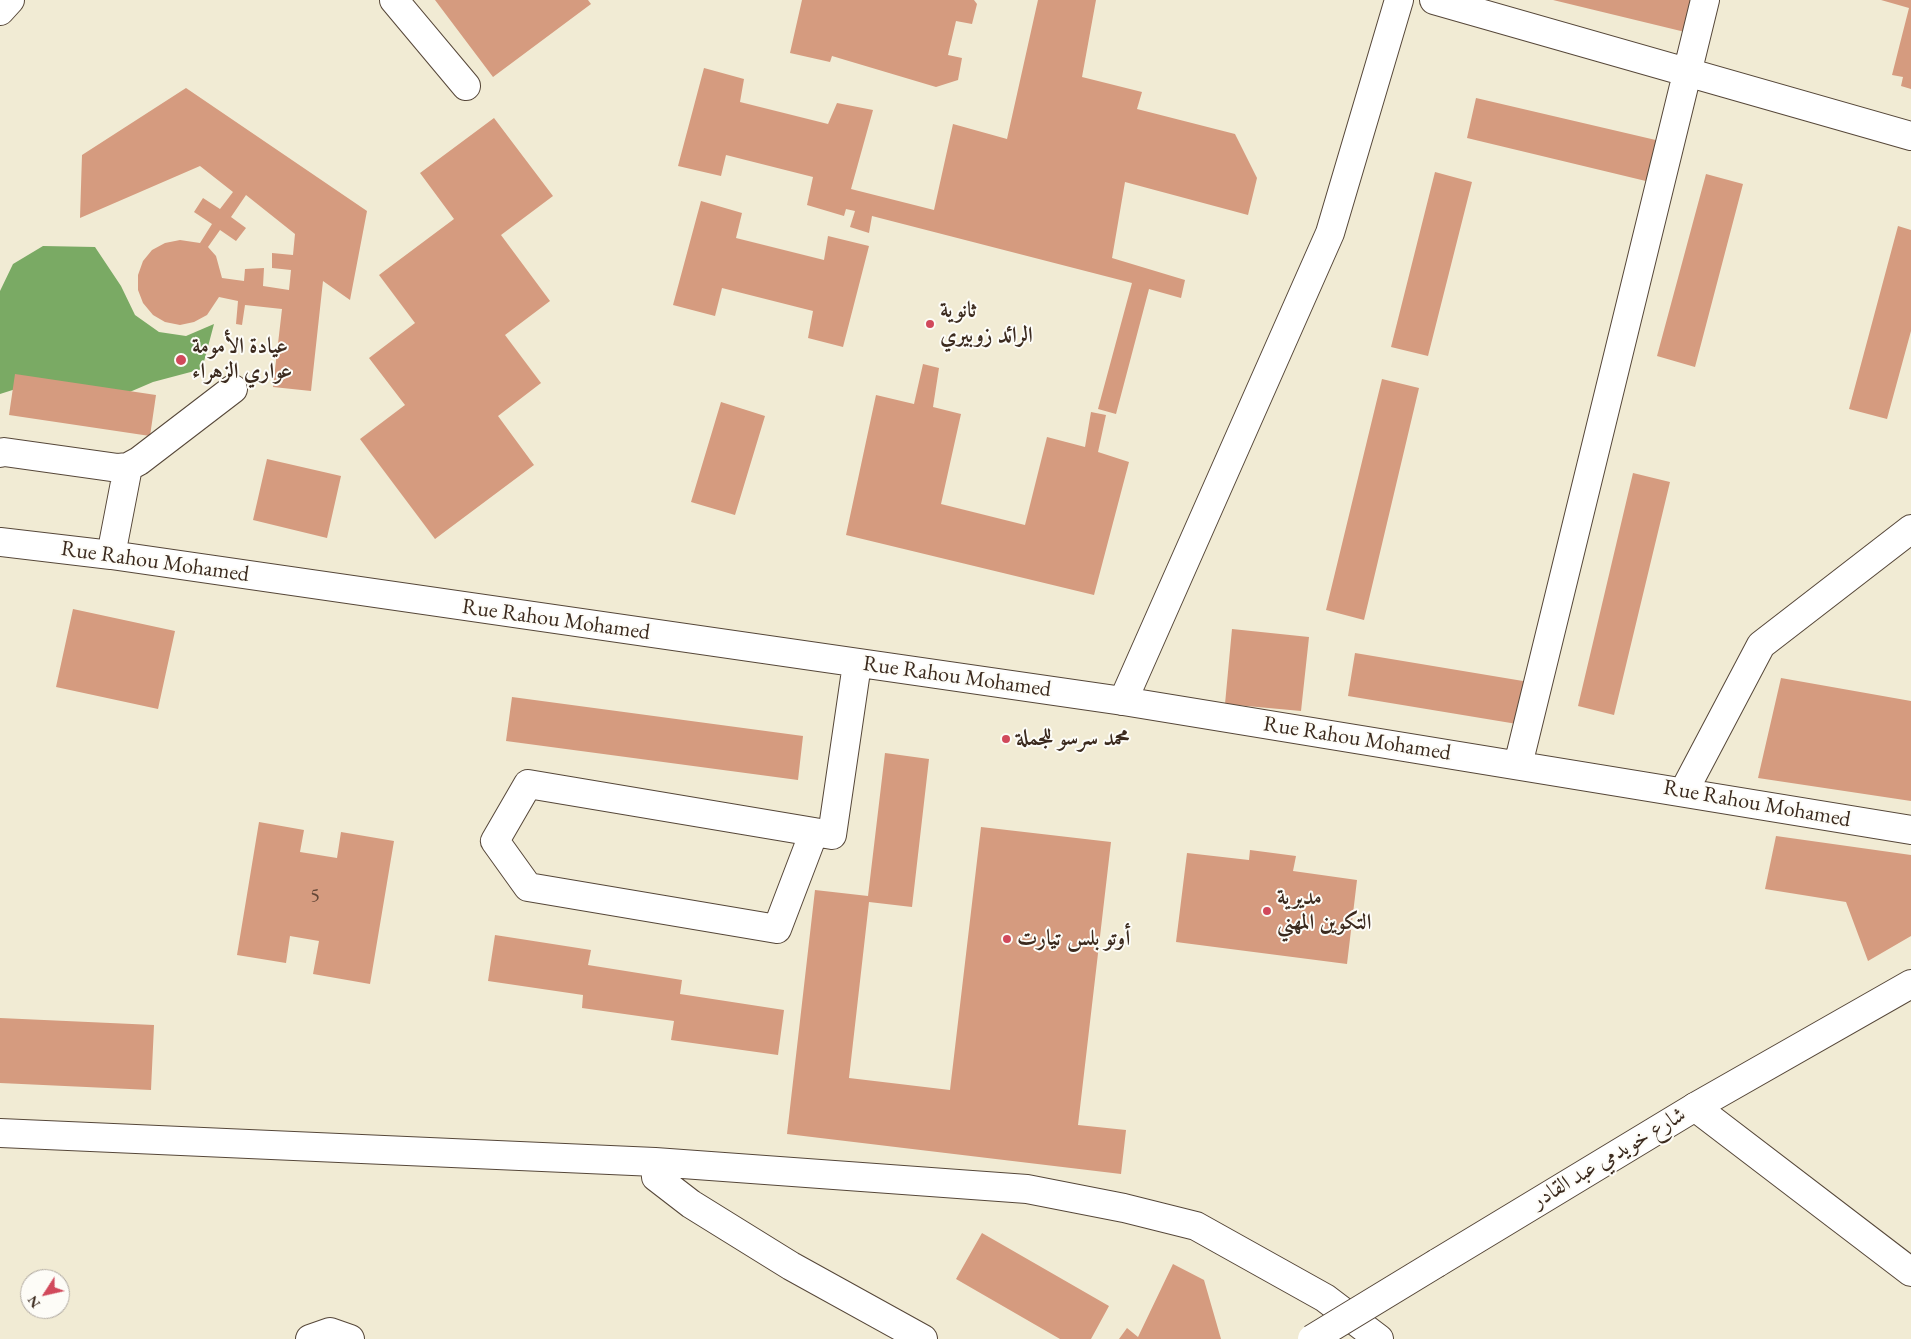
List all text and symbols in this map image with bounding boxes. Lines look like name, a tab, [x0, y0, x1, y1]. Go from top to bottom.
place label: ثانوية الرائد زوبيري	[940, 298, 1033, 350]
marker: ثانوية الرائد زوبيري	[924, 318, 936, 330]
place label: عيادة الأمومة عواري الزهراء	[192, 334, 292, 386]
marker: عيادة الأمومة عواري الزهراء	[174, 353, 188, 367]
street label: Rue Rahou Mohamed	[59, 536, 251, 588]
street label: Rue Rahou Mohamed	[460, 594, 652, 646]
street label: Rue Rahou Mohamed	[861, 651, 1053, 703]
street label: Rue Rahou Mohamed	[1261, 711, 1453, 767]
place label: محمد سرسو للجملة	[1016, 726, 1130, 752]
marker: محمد سرسو للجملة	[1000, 733, 1012, 745]
street label: Rue Rahou Mohamed	[1661, 775, 1853, 833]
house number: 5	[310, 885, 320, 909]
place label: مديرية التكوين المهني	[1277, 885, 1371, 936]
marker: مديرية التكوين المهني	[1261, 905, 1273, 917]
place label: أوتو بلس تيارت	[1017, 926, 1130, 952]
marker: أوتو بلس تيارت	[1001, 933, 1013, 945]
street label: شارع خويدمي عبد القادر	[1527, 1102, 1691, 1214]
north arrow	[20, 1269, 70, 1319]
text: N	[23, 1292, 44, 1312]

